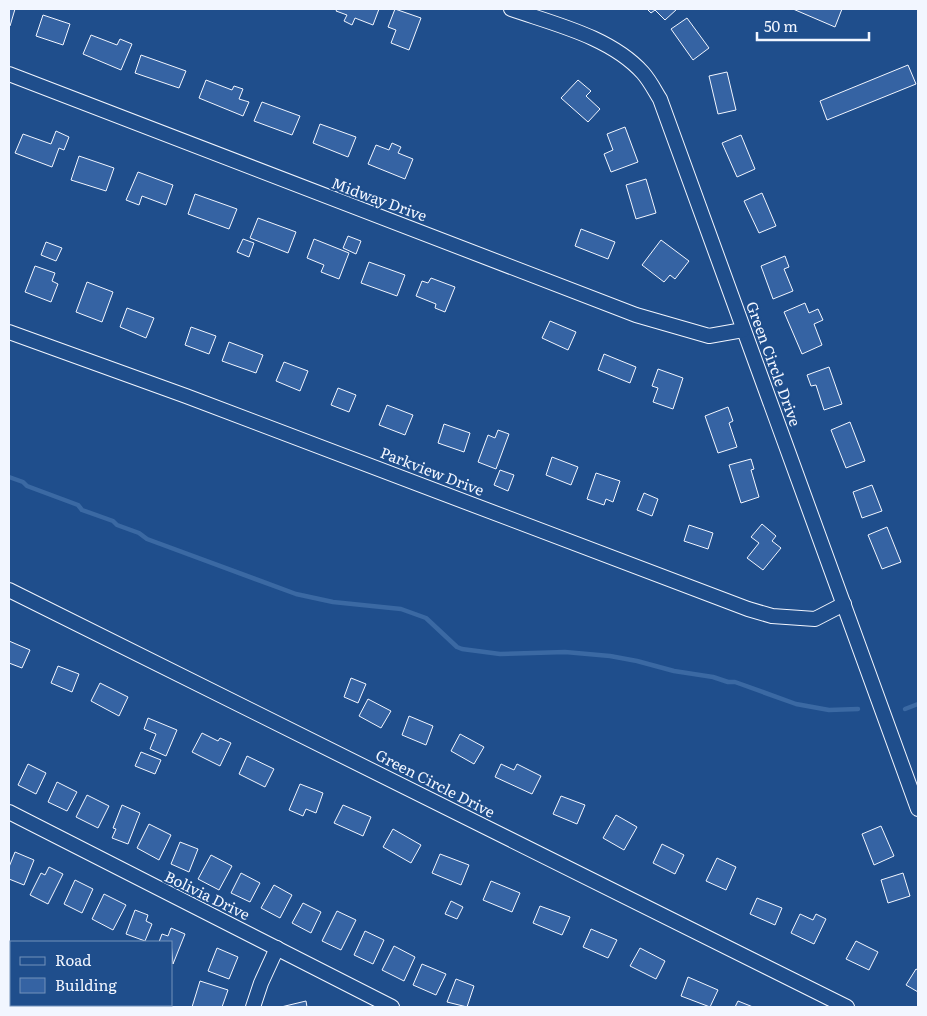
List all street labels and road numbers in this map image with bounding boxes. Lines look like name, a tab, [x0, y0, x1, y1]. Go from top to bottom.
street label: Midway Drive	[329, 171, 431, 227]
street label: Green Circle Drive	[741, 298, 808, 429]
street label: Parkview Drive	[377, 440, 488, 501]
street label: Green Circle Drive	[372, 743, 500, 823]
street label: Bolivia Drive	[161, 864, 254, 925]

